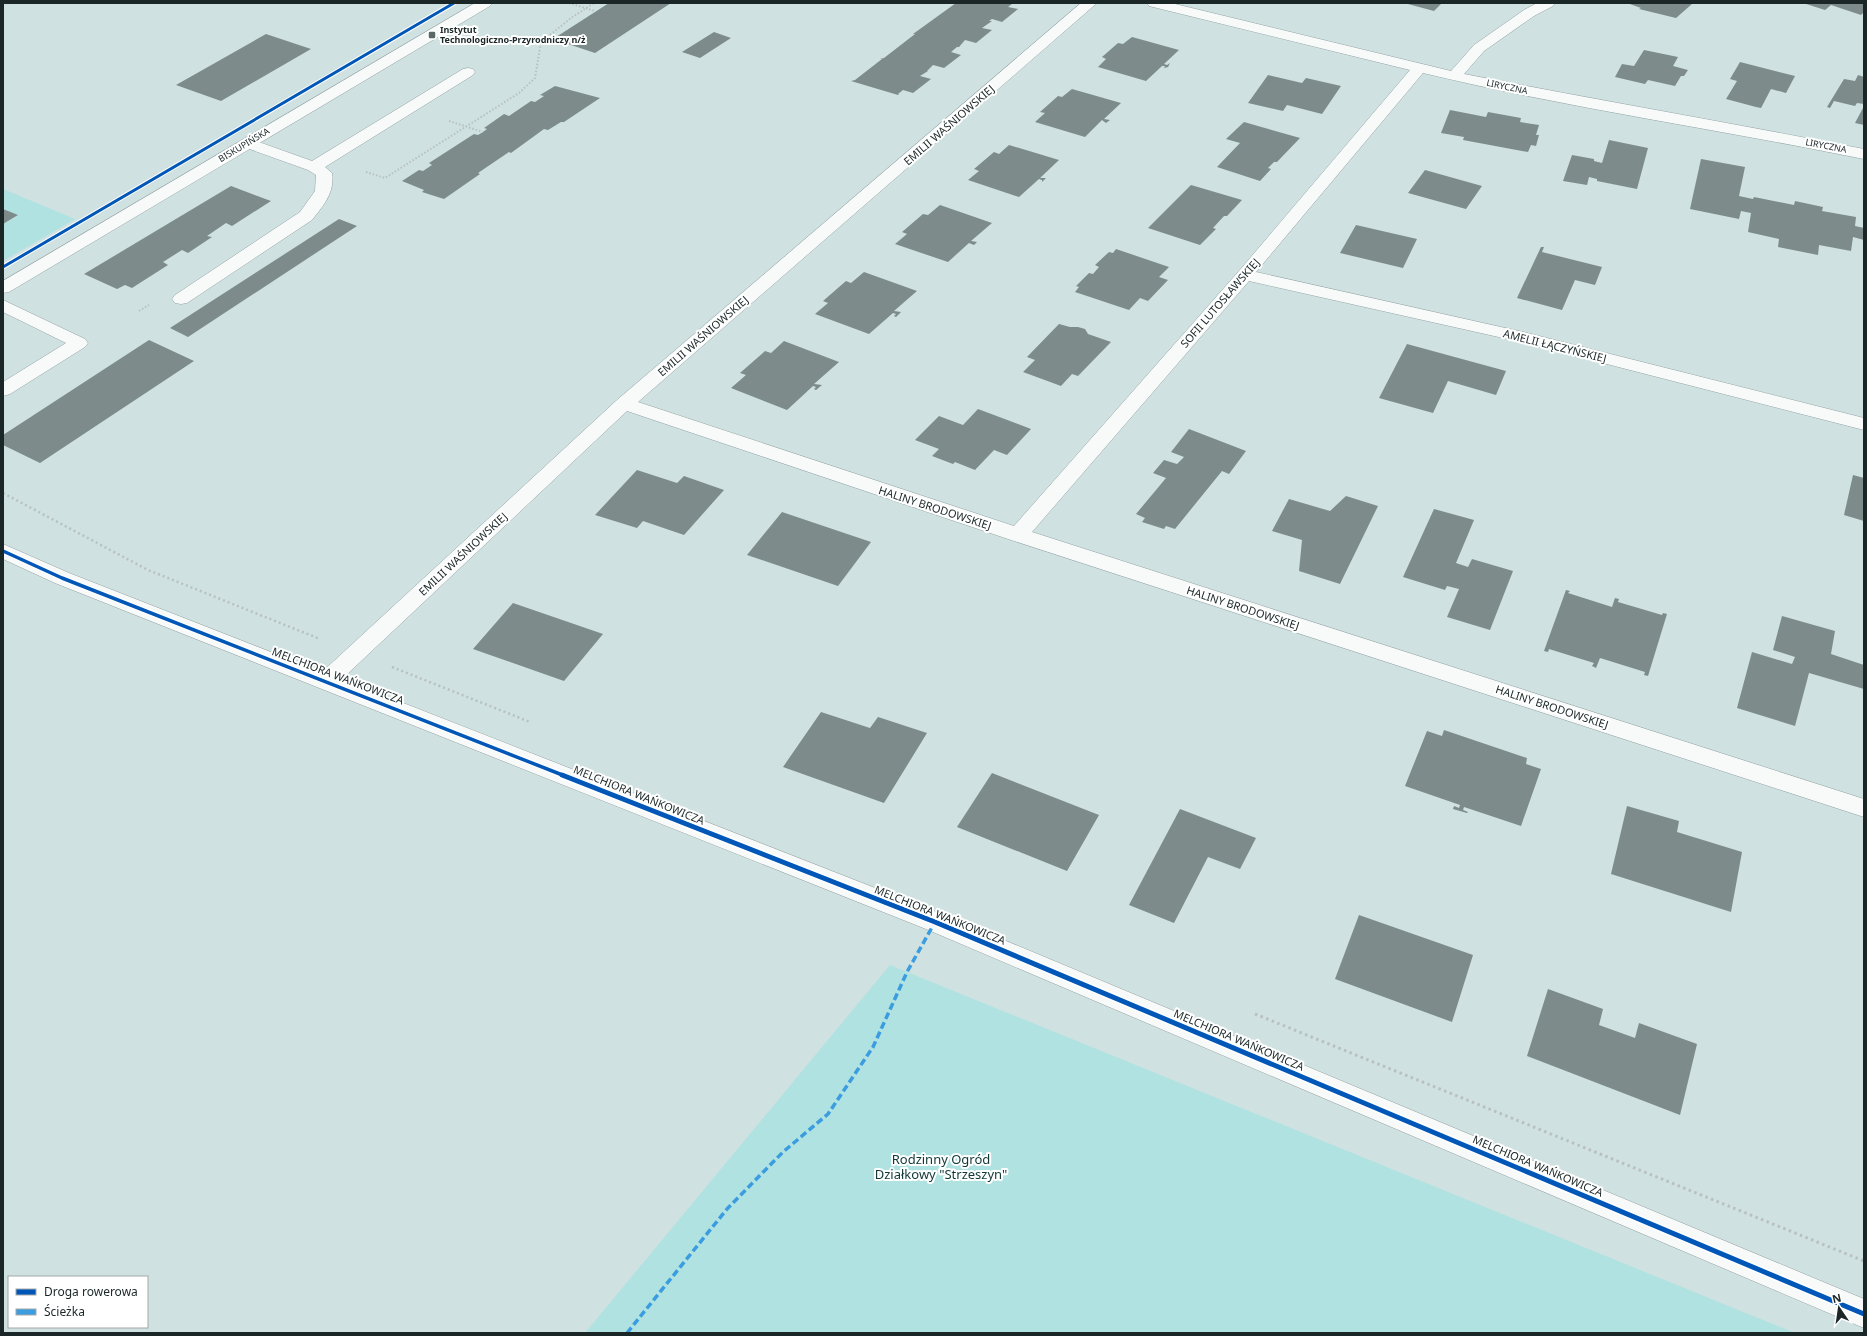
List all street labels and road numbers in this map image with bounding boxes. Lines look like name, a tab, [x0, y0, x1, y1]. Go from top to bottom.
street label: LIRYCZNA	[1485, 76, 1529, 97]
street label: EMILII WAŚNIOWSKIEJ	[900, 81, 997, 168]
street label: BISKUPIŃSKA	[216, 124, 272, 165]
street label: LIRYCZNA	[1804, 135, 1848, 156]
street label: SOFII LUTOSŁAWSKIEJ	[1177, 255, 1263, 351]
street label: EMILII WAŚNIOWSKIEJ	[654, 292, 751, 379]
street label: AMELII ŁĄCZYŃSKIEJ	[1502, 325, 1608, 366]
street label: HALINY BRODOWSKIEJ	[877, 482, 993, 533]
street label: EMILII WAŚNIOWSKIEJ	[415, 509, 510, 599]
street label: HALINY BRODOWSKIEJ	[1185, 582, 1301, 633]
street label: MELCHIORA WAŃKOWICZA	[270, 643, 407, 708]
street label: HALINY BRODOWSKIEJ	[1494, 681, 1610, 732]
street label: MELCHIORA WAŃKOWICZA	[571, 761, 708, 828]
street label: MELCHIORA WAŃKOWICZA	[872, 881, 1009, 948]
street label: MELCHIORA WAŃKOWICZA	[1172, 1005, 1308, 1074]
street label: MELCHIORA WAŃKOWICZA	[1471, 1131, 1607, 1200]

